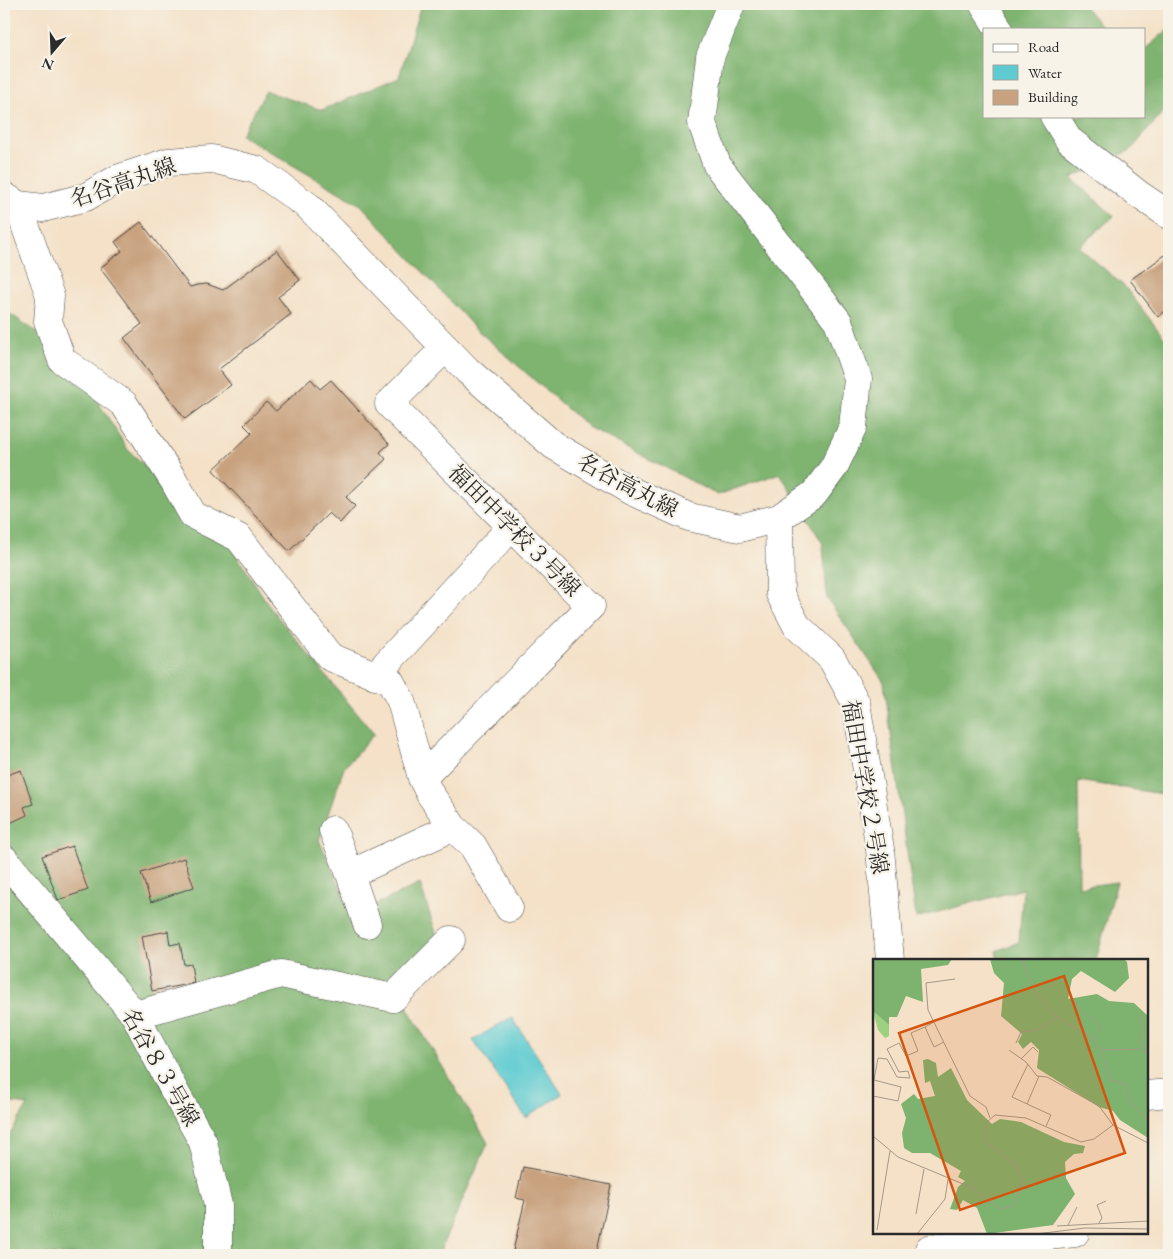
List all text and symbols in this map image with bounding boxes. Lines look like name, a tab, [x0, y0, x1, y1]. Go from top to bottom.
north arrow	[28, 28, 78, 78]
legend	[983, 28, 1146, 118]
text: Road	[1028, 37, 1060, 56]
text: N	[39, 54, 56, 75]
text: Water	[1028, 63, 1062, 82]
text: Building	[1028, 87, 1078, 106]
street label: 名谷高丸線	[66, 151, 180, 214]
street label: 名谷高丸線	[572, 447, 683, 524]
street label: 福田中学校３号線	[442, 458, 587, 603]
street label: 福田中学校２号線	[836, 698, 895, 876]
inset map	[873, 959, 1148, 1234]
street label: 名谷８３号線	[115, 1003, 206, 1132]

